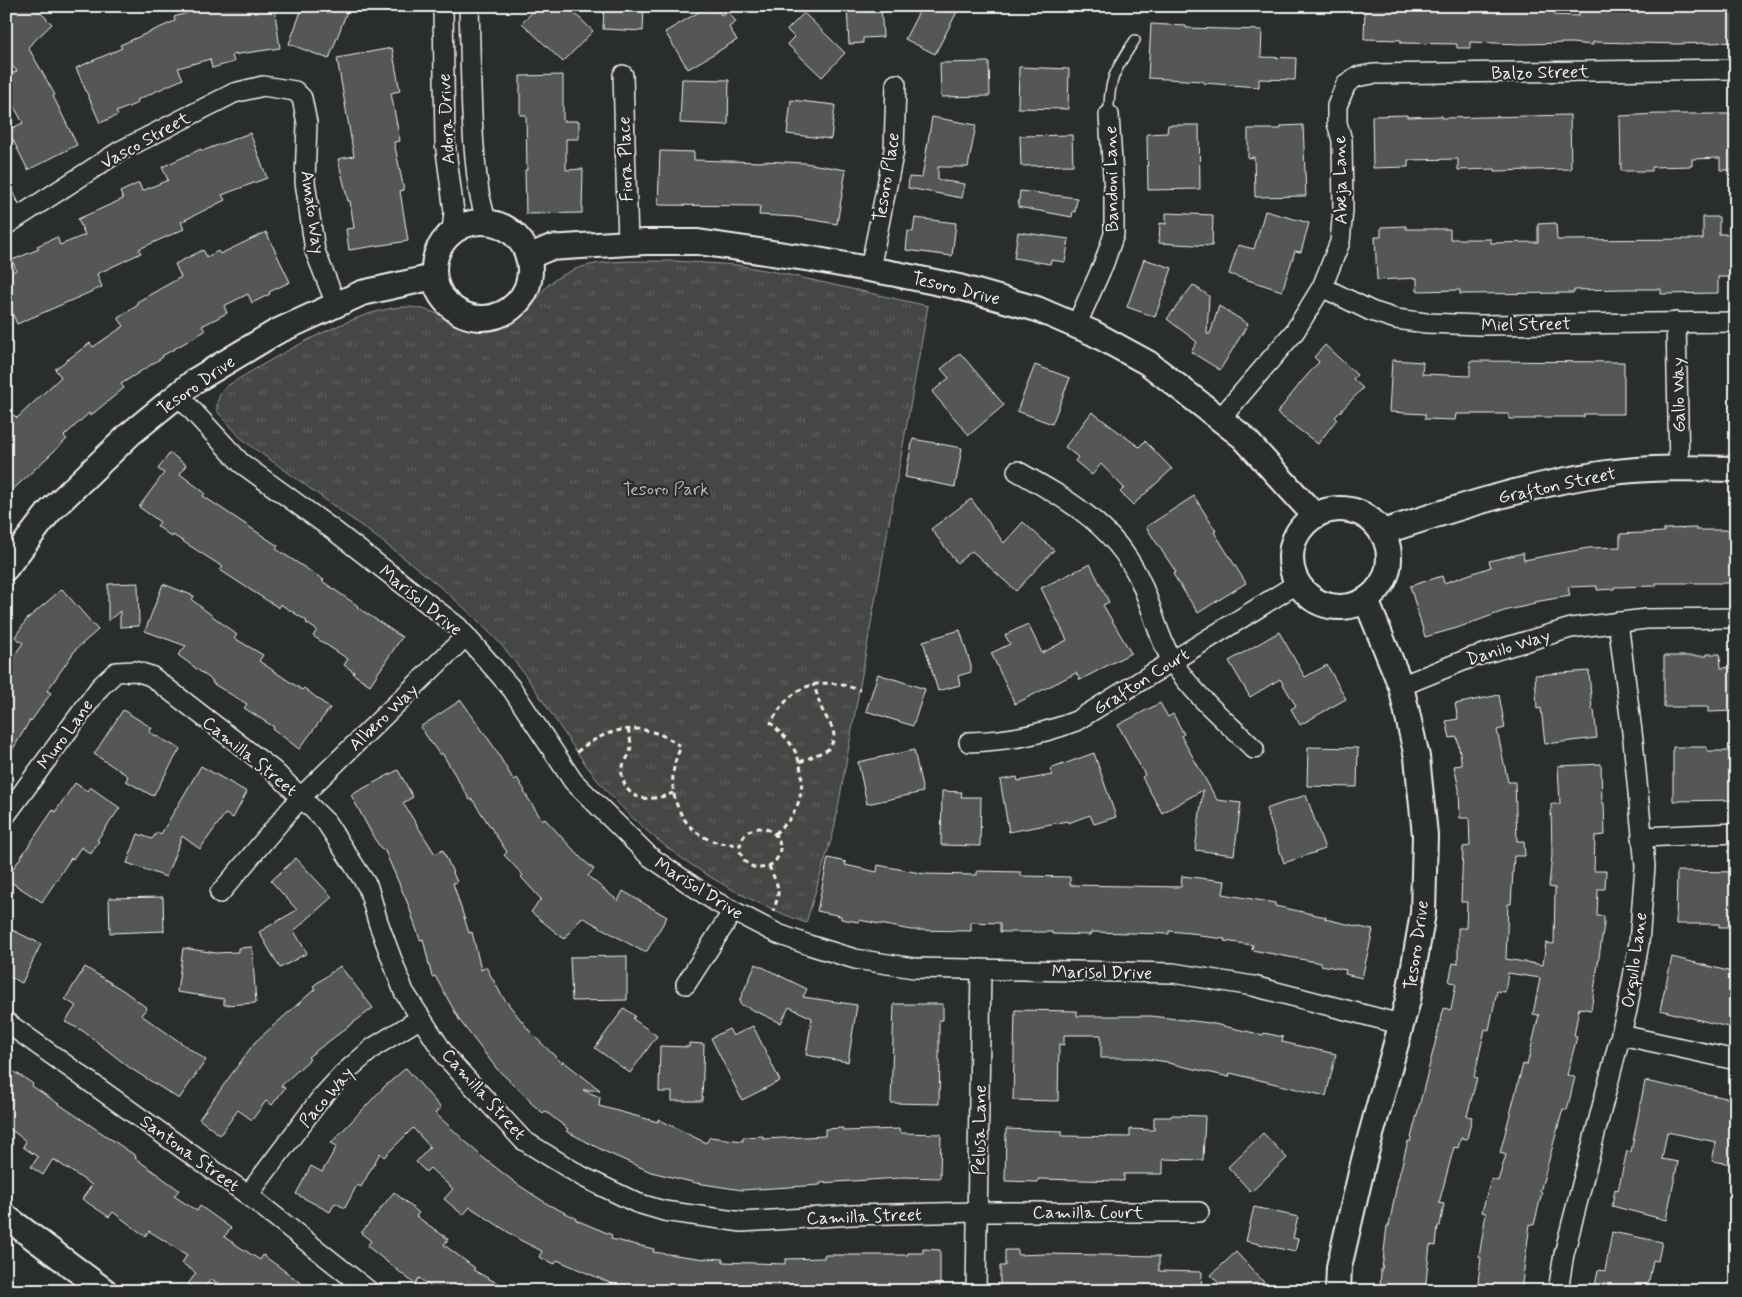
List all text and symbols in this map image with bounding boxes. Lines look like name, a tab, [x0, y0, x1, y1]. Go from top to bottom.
street label: Balzo Street	[1491, 60, 1590, 86]
street label: Adora Drive	[433, 73, 461, 165]
street label: Vasco Street	[96, 106, 195, 175]
street label: Fiora Place	[613, 116, 639, 202]
street label: Bandoni Lane	[1099, 126, 1125, 232]
street label: Tesoro Place	[868, 131, 906, 224]
street label: Abeja Lane	[1328, 135, 1354, 225]
street label: Amato Way	[294, 169, 330, 255]
street label: Tesoro Drive	[909, 266, 1002, 312]
street label: Miel Street	[1481, 312, 1571, 338]
street label: Tesoro Drive	[153, 350, 240, 422]
street label: Gallo Way	[1666, 357, 1692, 433]
street label: Grafton Street	[1496, 462, 1618, 510]
park label: Tesoro Park	[623, 478, 709, 502]
street label: Marisol Drive	[374, 560, 467, 642]
street label: Danilo Way	[1464, 624, 1553, 672]
street label: Grafton Court	[1089, 643, 1194, 721]
street label: Albero Way	[344, 679, 424, 757]
street label: Muro Lane	[32, 694, 100, 775]
street label: Camilla Street	[197, 711, 302, 803]
street label: Marisol Drive	[649, 852, 748, 926]
street label: Tesoro Drive	[1399, 899, 1435, 991]
street label: Orqullo Lane	[1616, 911, 1654, 1010]
street label: Marisol Drive	[1051, 960, 1153, 986]
street label: Camilla Street	[436, 1044, 531, 1146]
street label: Paco Way	[294, 1062, 360, 1133]
street label: Pelusa Lane	[967, 1085, 993, 1175]
street label: Santona Street	[135, 1110, 244, 1198]
street label: Camilla Court	[1032, 1201, 1144, 1225]
street label: Camilla Street	[806, 1203, 922, 1231]

